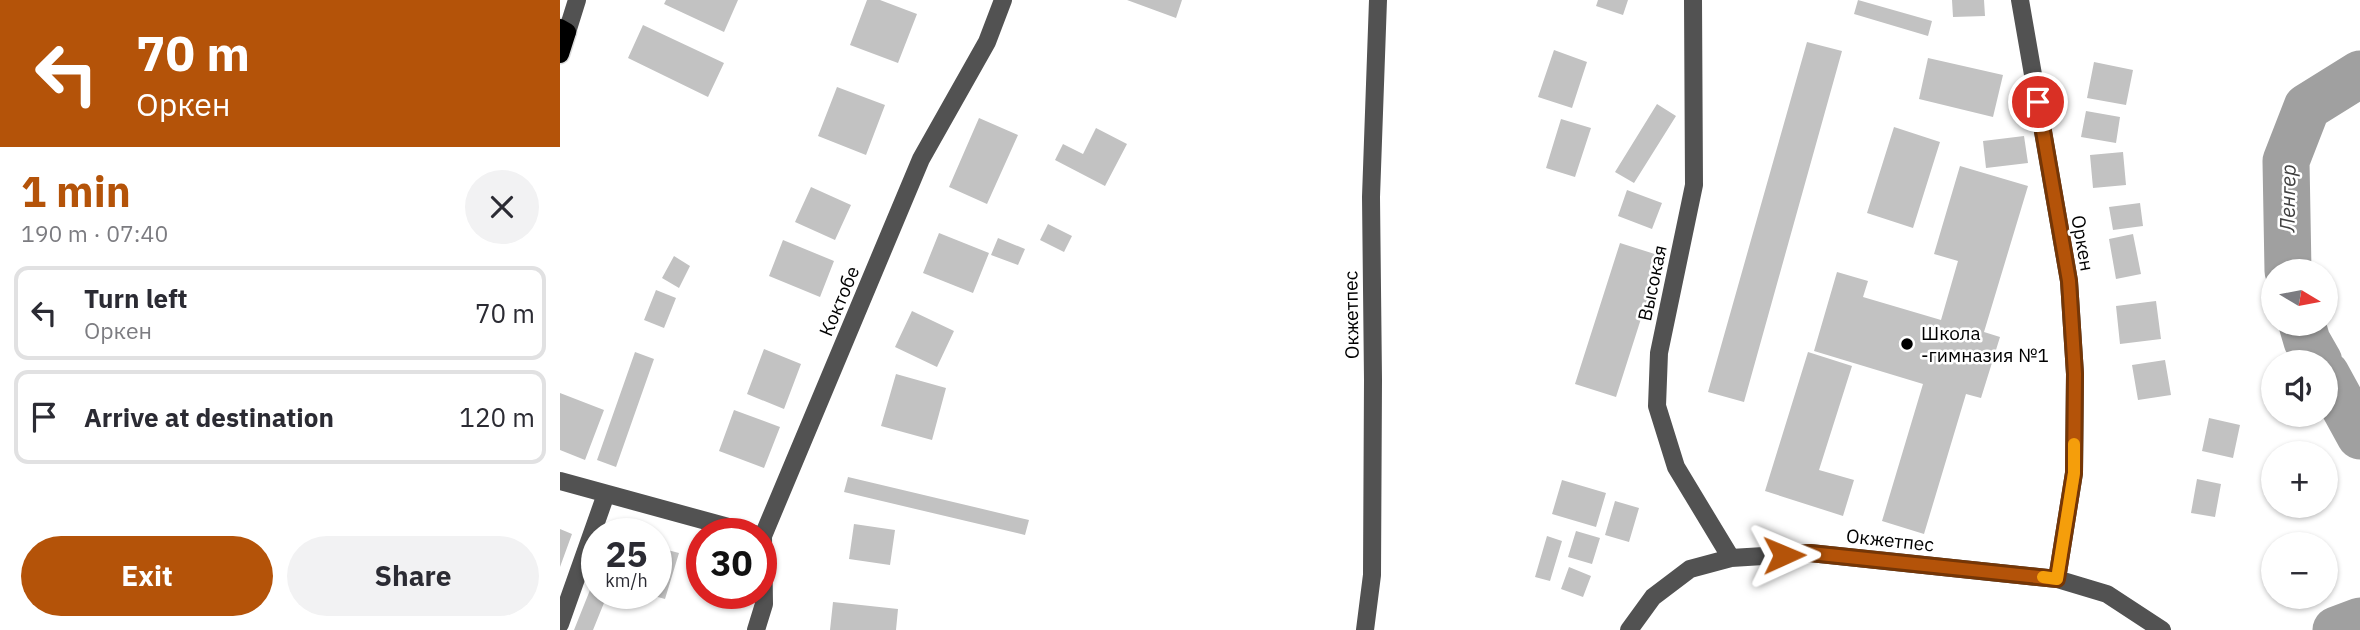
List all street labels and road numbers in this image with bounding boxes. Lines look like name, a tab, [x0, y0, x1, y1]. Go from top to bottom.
street label: Оркен	[2066, 213, 2100, 273]
street label: Высокая	[1632, 243, 1672, 323]
street label: Коктобе	[814, 262, 864, 340]
street label: Окжетпес	[1338, 270, 1364, 359]
street label: Окжетпес	[1845, 523, 1936, 557]

